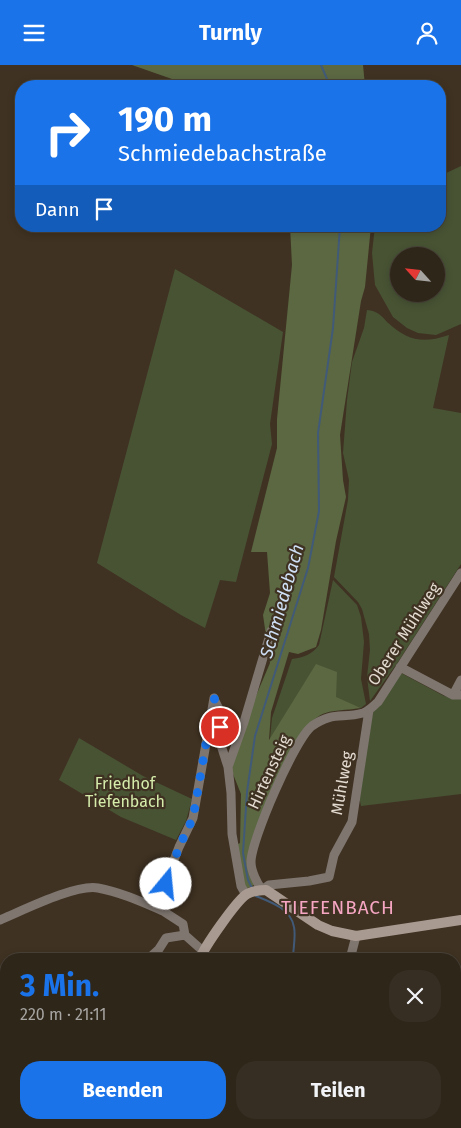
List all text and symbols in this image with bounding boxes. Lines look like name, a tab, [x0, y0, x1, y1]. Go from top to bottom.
icon: menu	[20, 19, 48, 47]
text: Turnly	[199, 19, 262, 46]
icon: person	[413, 19, 441, 47]
text: 190 m	[118, 98, 212, 140]
icon: right	[35, 100, 100, 165]
text: Schmiedebachstraße	[118, 140, 327, 167]
icon: arrive	[90, 195, 118, 223]
text: Dann	[35, 198, 80, 221]
north arrow	[390, 247, 445, 303]
map controls	[390, 247, 445, 302]
water label: Schmiedebach	[255, 541, 309, 662]
street label: Oberer Mühlweg	[364, 579, 445, 689]
pin	[199, 706, 241, 748]
icon: arrive	[206, 713, 234, 741]
street label: Hirtensteig	[244, 731, 295, 812]
street label: Mühlweg	[327, 749, 357, 816]
park label: Friedhof Tiefenbach	[85, 774, 165, 811]
position arrow	[139, 857, 191, 909]
district label: TIEFENBACH	[281, 896, 395, 919]
text: 3 Min.	[20, 968, 99, 1004]
button: close	[389, 970, 441, 1022]
text: 220 m · 21:11	[20, 1005, 106, 1024]
button: Beenden	[20, 1061, 226, 1119]
button: Teilen	[236, 1061, 441, 1119]

